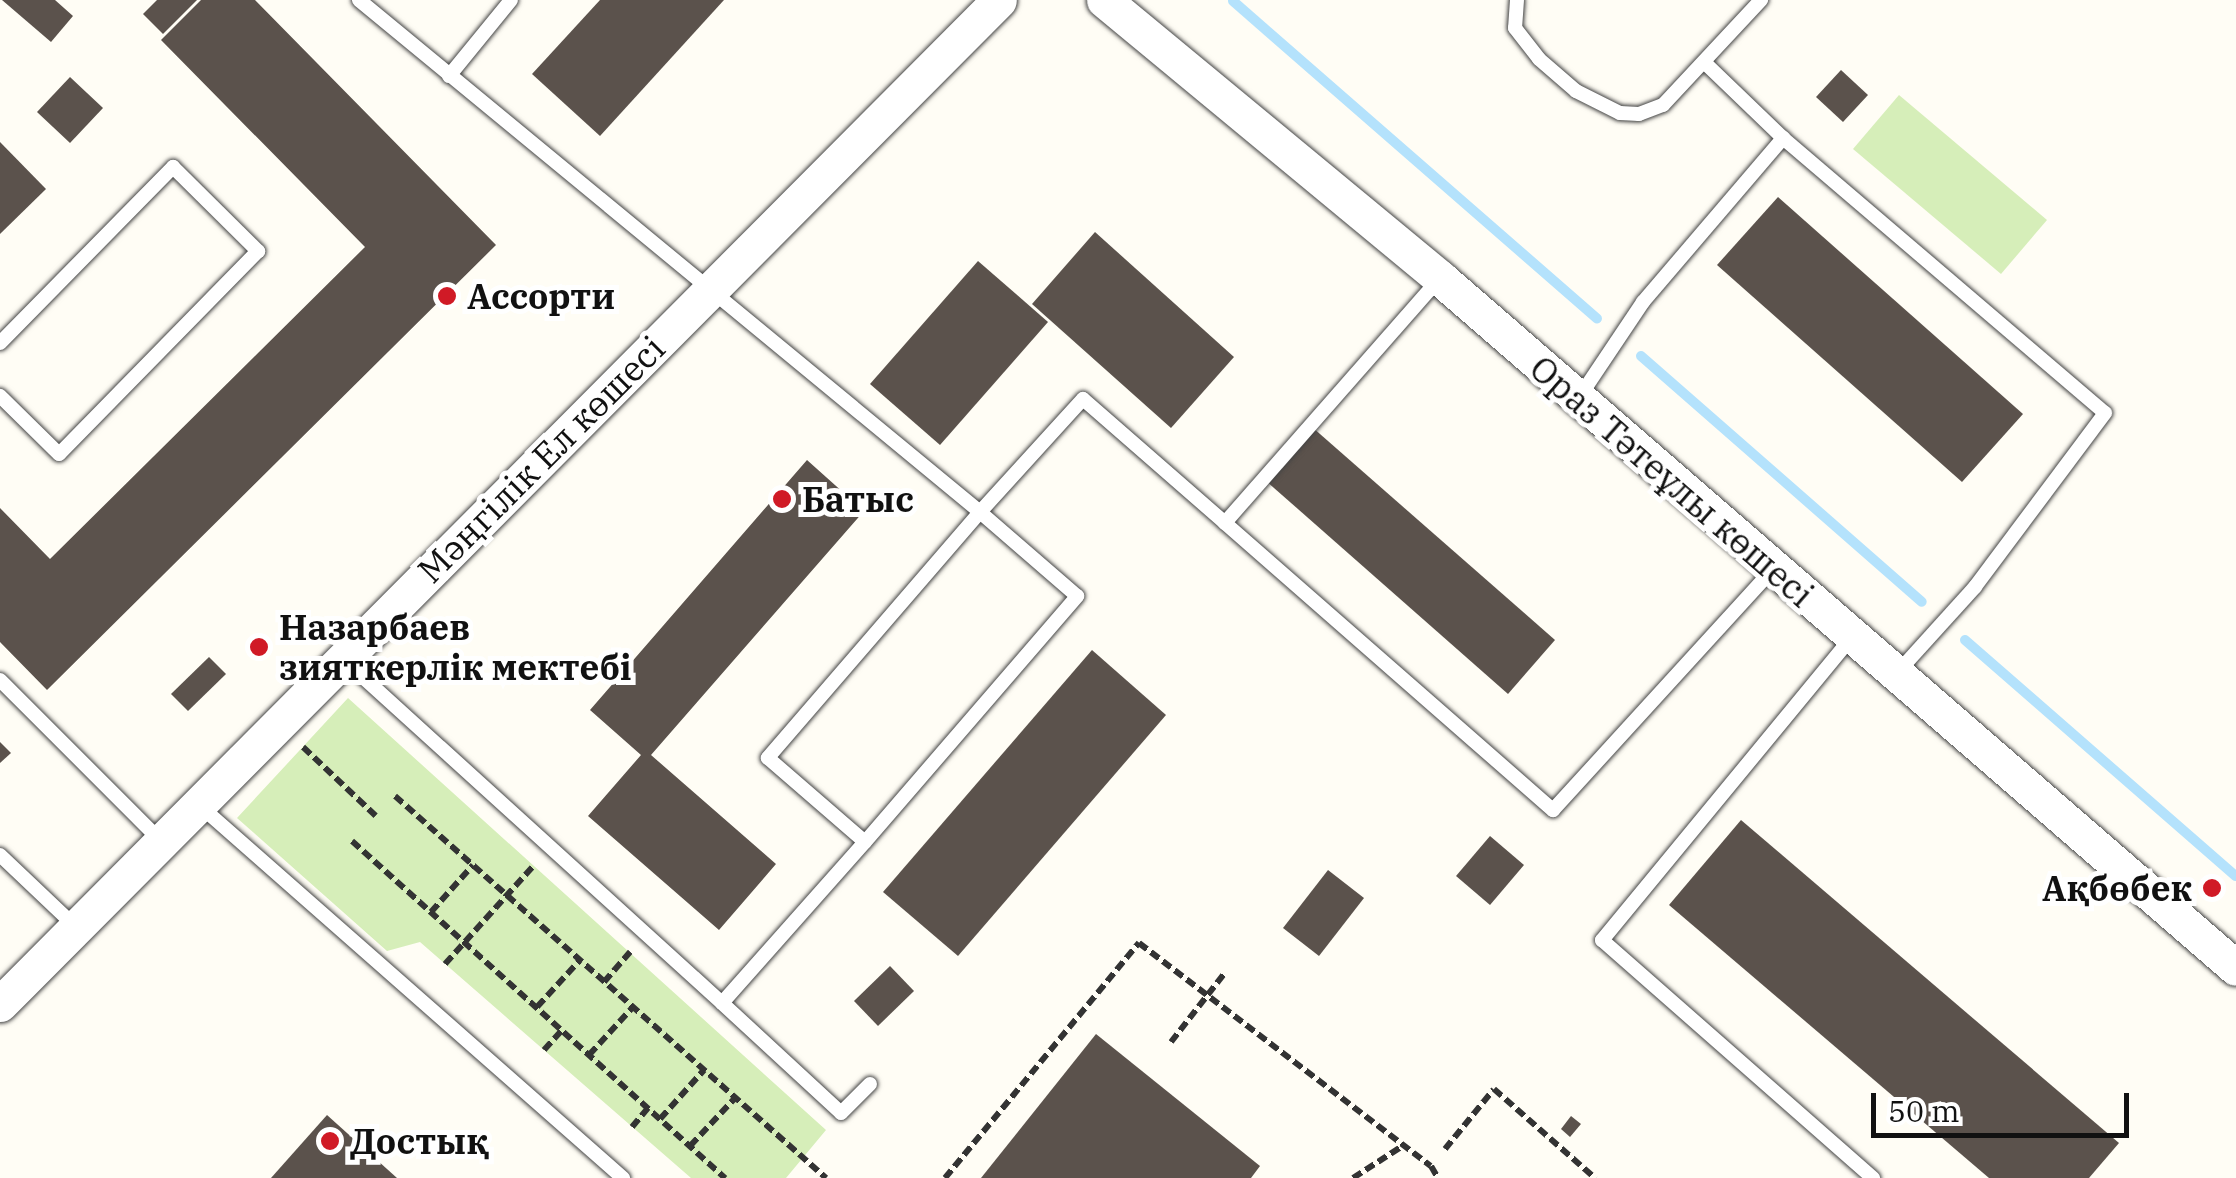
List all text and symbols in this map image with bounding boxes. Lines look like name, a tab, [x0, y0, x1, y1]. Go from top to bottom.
place label: Ассорти	[467, 275, 615, 317]
marker: Ассорти	[436, 285, 458, 307]
street label: Мәңгілік Ел көшесі	[409, 327, 673, 591]
street label: Ораз Тәтеұлы көшесі	[1522, 347, 1822, 615]
place label: Батыс	[802, 478, 914, 520]
marker: Батыс	[771, 488, 793, 510]
place label: Назарбаев зияткерлік мектебі	[279, 606, 632, 688]
marker: Назарбаев зияткерлік мектебі	[248, 636, 270, 658]
place label: Ақбөбек	[2042, 867, 2192, 909]
marker: Ақбөбек	[2201, 877, 2223, 899]
scale bar	[1876, 1073, 2134, 1135]
text: 50 m	[1888, 1091, 1960, 1130]
place label: Достық	[350, 1120, 489, 1162]
marker: Достық	[319, 1130, 341, 1152]

